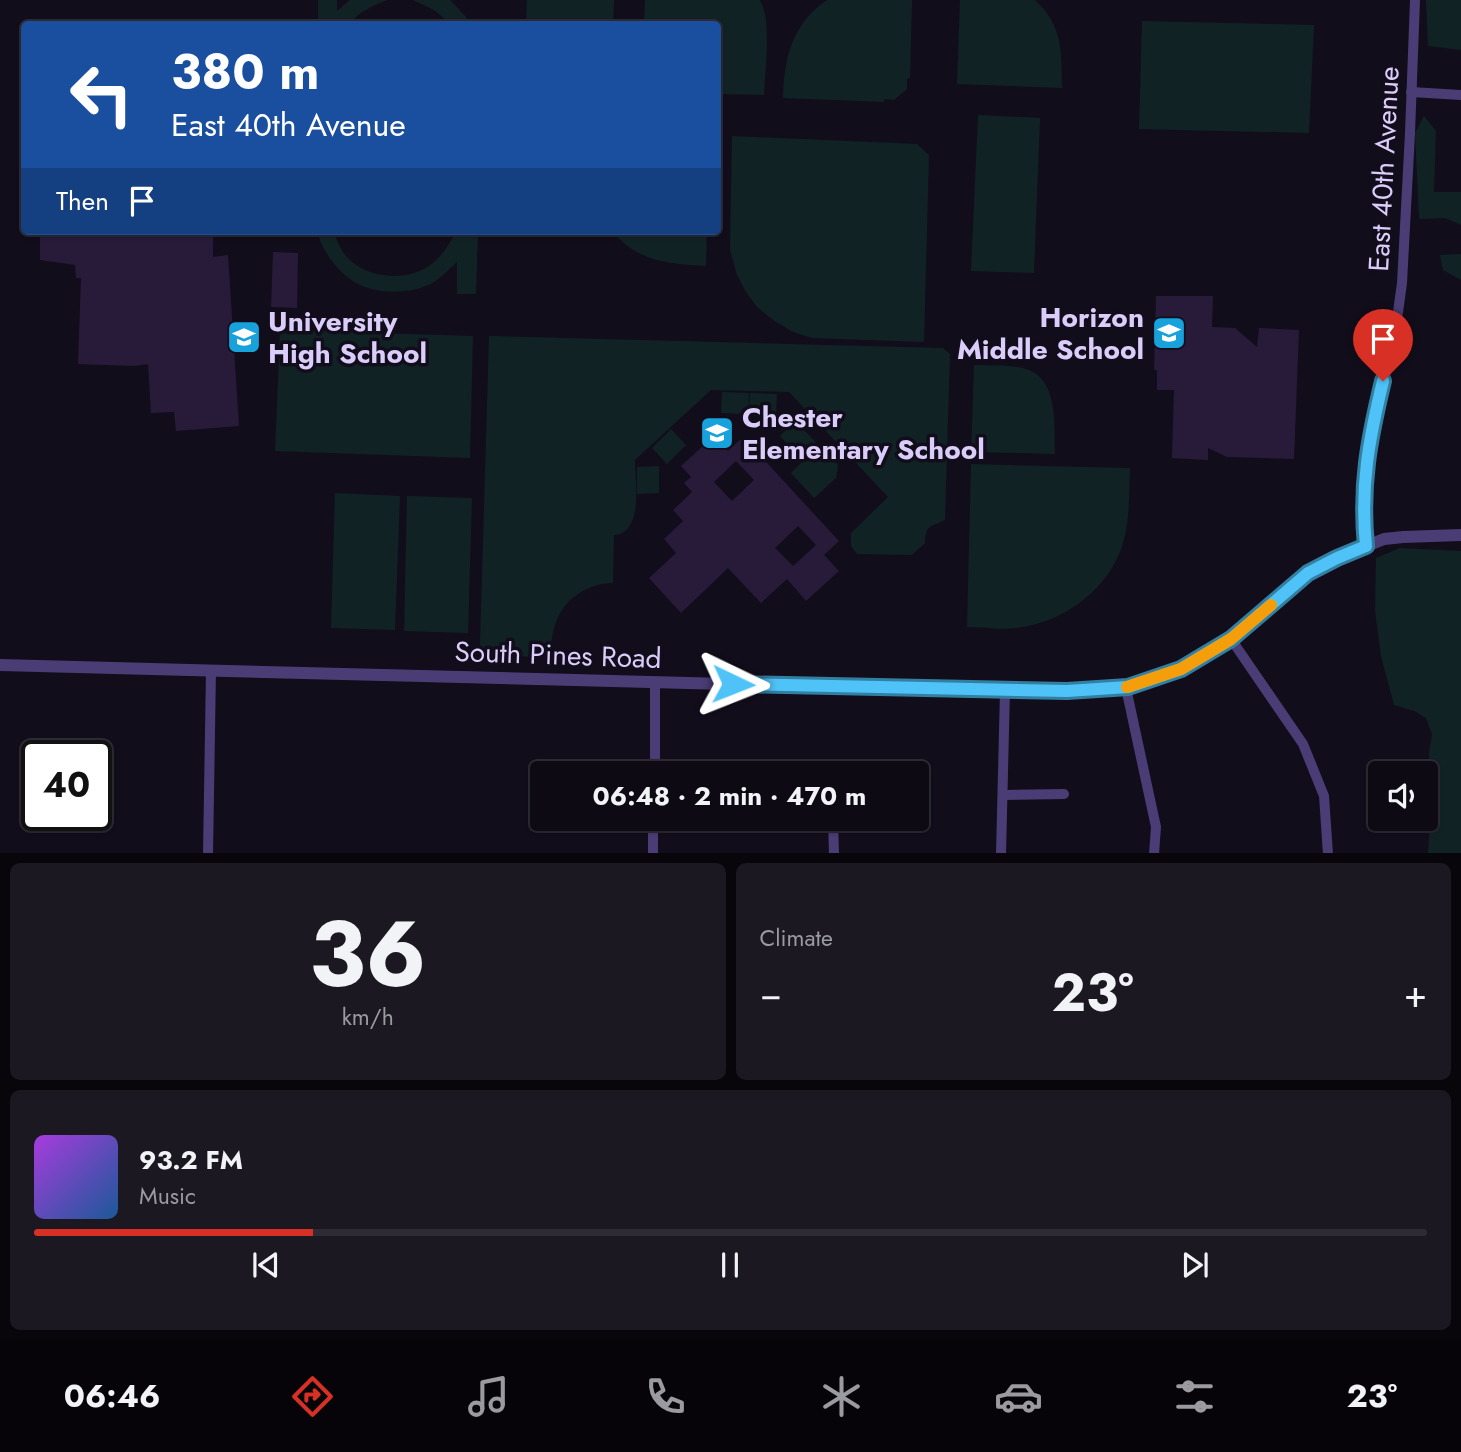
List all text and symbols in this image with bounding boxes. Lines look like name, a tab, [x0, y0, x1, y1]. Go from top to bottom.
text: 380 m	[171, 37, 319, 107]
icon: left	[56, 49, 147, 140]
street label: East 40th Avenue	[1358, 65, 1410, 273]
text: East 40th Avenue	[171, 102, 406, 148]
text: Then	[56, 182, 109, 220]
icon: arrive	[123, 182, 161, 220]
place label: Horizon Middle School	[957, 297, 1144, 370]
place label: University High School	[268, 301, 427, 374]
pin	[1353, 309, 1413, 381]
school or university icon: Horizon Middle School	[1150, 314, 1188, 352]
school or university icon: University High School	[225, 318, 263, 356]
icon: arrive	[1364, 320, 1402, 358]
place label: Chester Elementary School	[742, 397, 985, 470]
school or university icon: Chester Elementary School	[698, 414, 736, 452]
street label: South Pines Road	[454, 631, 662, 679]
position arrow	[696, 647, 770, 721]
speed limit sign: 40	[21, 740, 112, 831]
map controls	[1368, 761, 1438, 831]
button: sound	[1368, 761, 1438, 831]
text: 06:48 · 2 min · 470 m	[593, 777, 866, 815]
text: 36	[309, 889, 426, 1020]
text: Climate	[760, 921, 833, 955]
text: 23°	[1052, 955, 1134, 1031]
text: −	[760, 966, 782, 1021]
text: +	[1404, 966, 1427, 1021]
text: km/h	[342, 1000, 394, 1034]
text: 93.2 FM	[139, 1141, 243, 1179]
text: Music	[139, 1179, 196, 1213]
icon: previous	[247, 1246, 285, 1284]
icon: pause	[711, 1246, 749, 1284]
icon: next	[1176, 1246, 1214, 1284]
icon: directions	[288, 1372, 337, 1421]
icon: music	[464, 1372, 513, 1421]
icon: phone	[641, 1372, 690, 1421]
icon: climate	[817, 1372, 866, 1421]
icon: car	[994, 1372, 1043, 1421]
icon: filters	[1170, 1372, 1219, 1421]
text: 06:46	[64, 1373, 160, 1419]
text: 23°	[1347, 1373, 1397, 1419]

